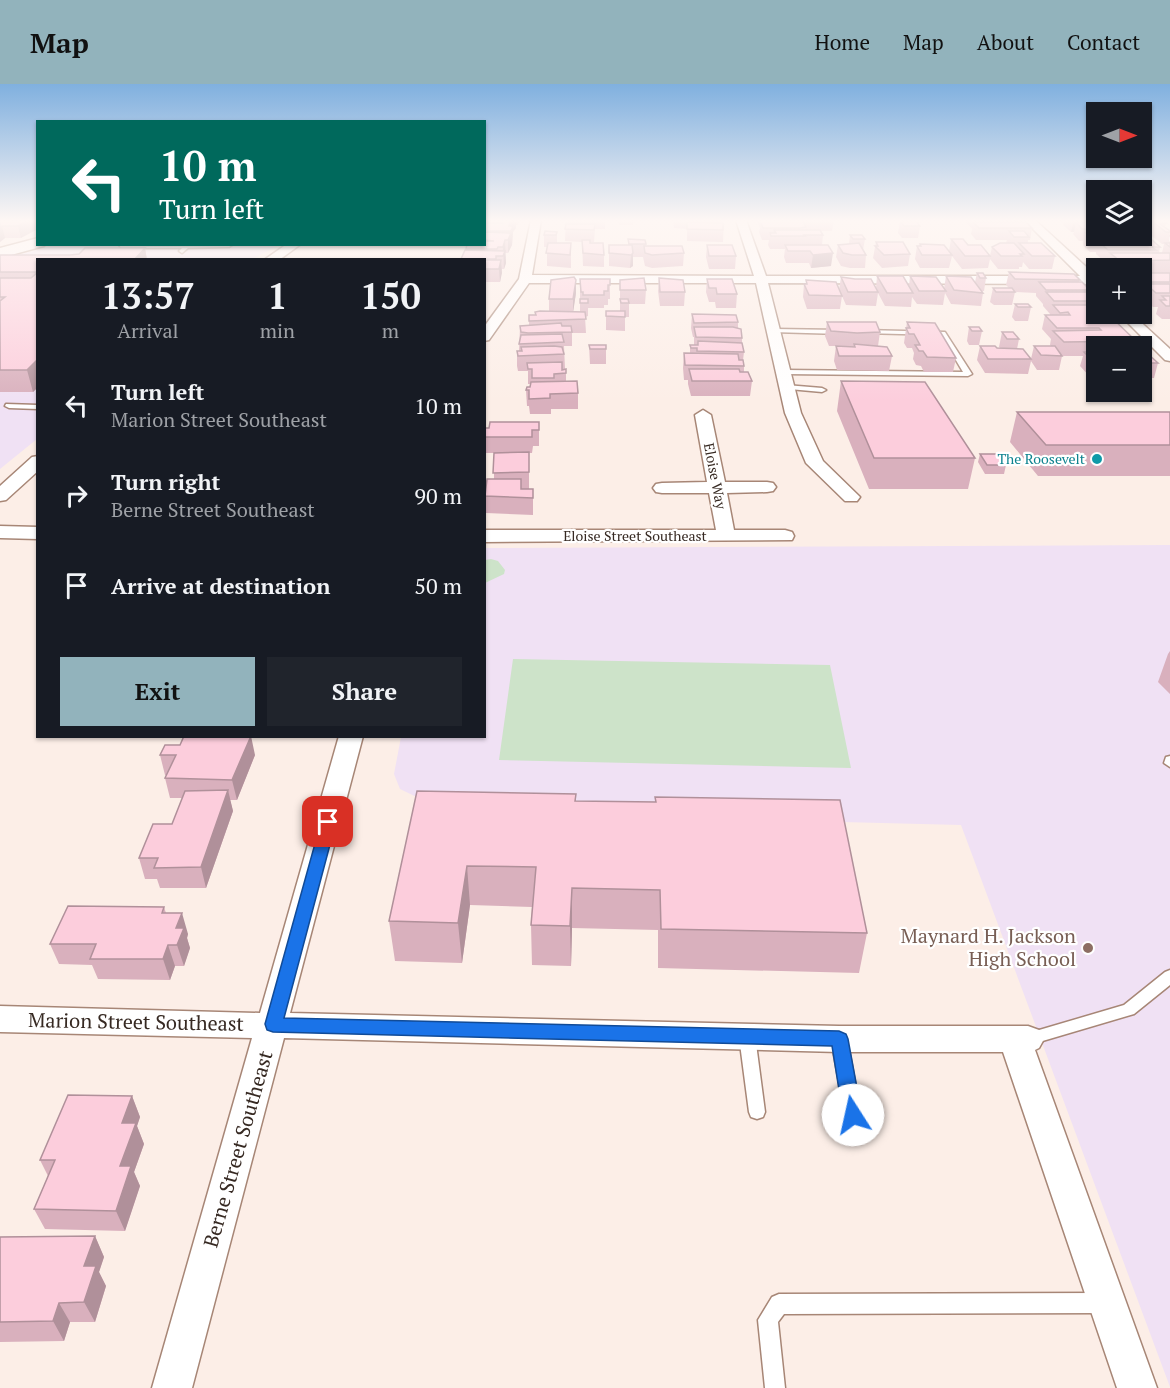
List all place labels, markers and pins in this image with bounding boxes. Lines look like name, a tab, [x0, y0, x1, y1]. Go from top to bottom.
place label: The Roosevelt	[997, 449, 1086, 468]
marker: The Roosevelt	[1090, 452, 1104, 466]
pin	[302, 796, 353, 847]
place label: Maynard H. Jackson High School	[900, 922, 1076, 972]
marker: Maynard H. Jackson High School	[1081, 941, 1095, 955]

